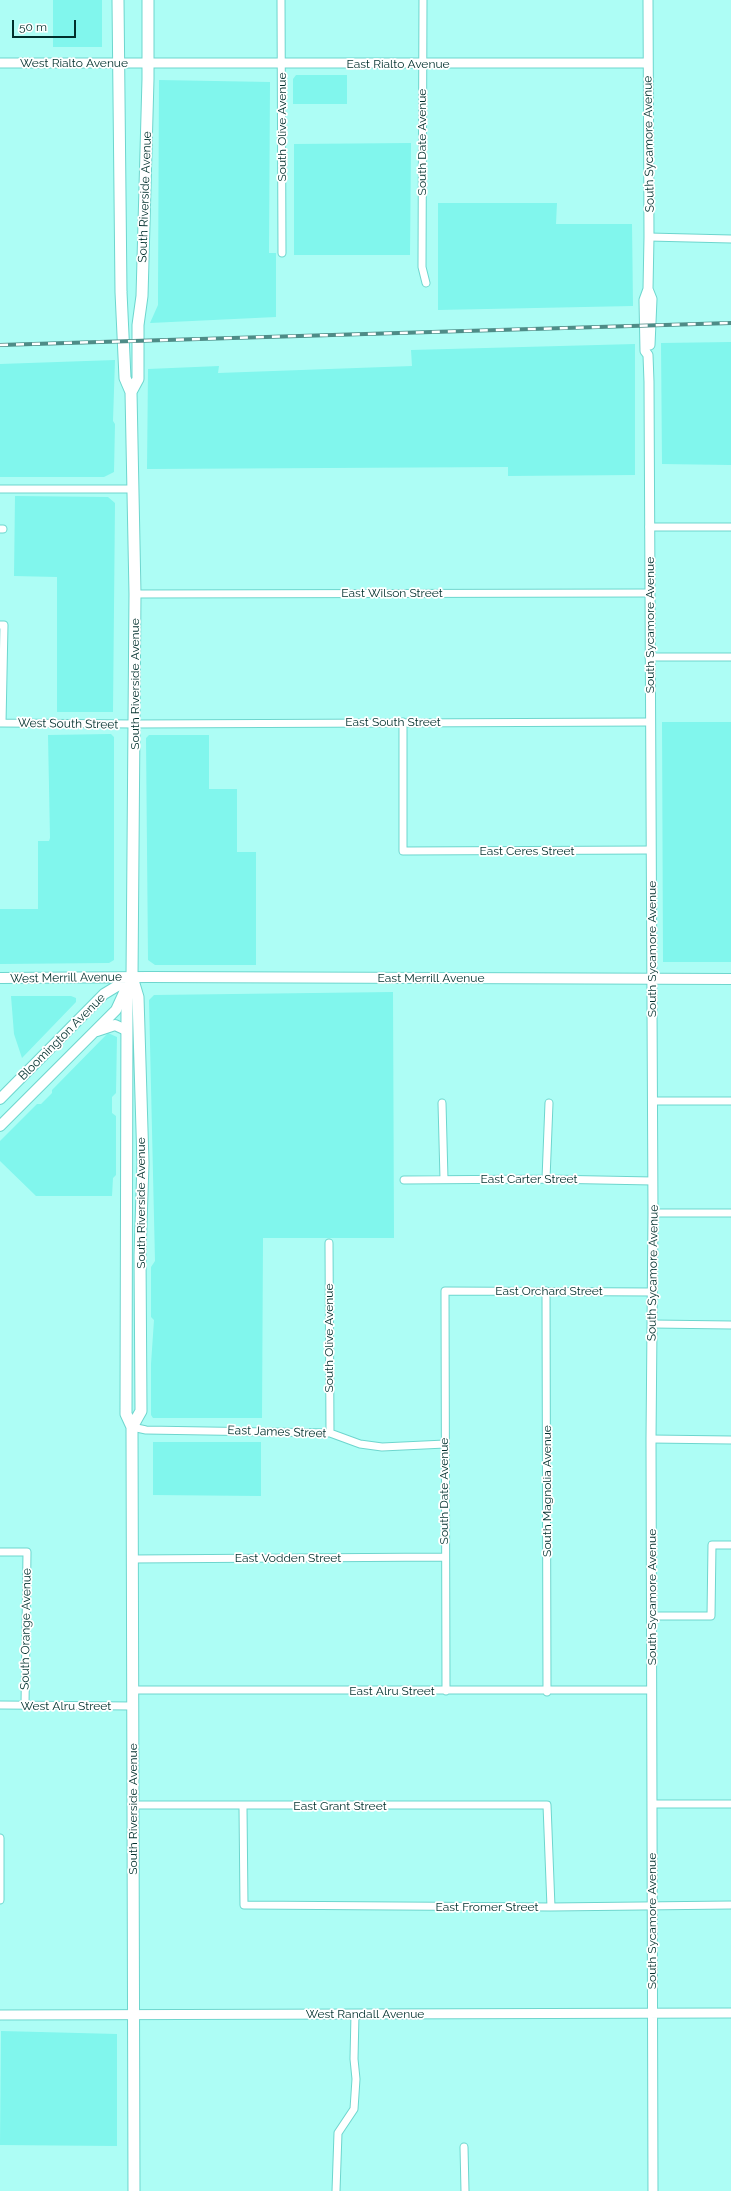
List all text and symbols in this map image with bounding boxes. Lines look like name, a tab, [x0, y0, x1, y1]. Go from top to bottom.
scale bar	[14, 12, 78, 38]
text: 50 m	[19, 20, 47, 34]
street label: West Rialto Avenue	[20, 56, 128, 70]
street label: East Rialto Avenue	[346, 57, 450, 71]
street label: South Olive Avenue	[275, 73, 289, 181]
street label: South Sycamore Avenue	[641, 76, 657, 212]
street label: South Date Avenue	[415, 89, 429, 195]
street label: South Riverside Avenue	[136, 131, 154, 263]
street label: South Sycamore Avenue	[643, 557, 657, 693]
street label: East Wilson Street	[341, 586, 443, 600]
street label: South Riverside Avenue	[128, 618, 142, 750]
street label: East South Street	[345, 715, 441, 729]
street label: West South Street	[18, 716, 118, 732]
street label: East Ceres Street	[479, 844, 575, 858]
street label: South Sycamore Avenue	[645, 881, 659, 1017]
street label: West Merrill Avenue	[10, 970, 122, 986]
street label: East Merrill Avenue	[378, 971, 484, 985]
street label: Bloomington Avenue	[16, 991, 108, 1083]
street label: South Riverside Avenue	[134, 1137, 148, 1269]
street label: East Carter Street	[480, 1172, 578, 1186]
street label: South Sycamore Avenue	[645, 1205, 661, 1341]
street label: South Olive Avenue	[322, 1284, 336, 1392]
street label: East Orchard Street	[495, 1284, 603, 1298]
street label: East James Street	[227, 1423, 327, 1441]
street label: South Magnolia Avenue	[540, 1425, 554, 1557]
street label: South Date Avenue	[437, 1438, 451, 1544]
street label: South Sycamore Avenue	[645, 1529, 659, 1665]
street label: East Vodden Street	[235, 1551, 341, 1565]
street label: South Orange Avenue	[18, 1568, 34, 1690]
street label: East Alru Street	[349, 1684, 435, 1698]
street label: West Alru Street	[21, 1699, 111, 1713]
street label: South Riverside Avenue	[126, 1743, 140, 1875]
street label: East Grant Street	[293, 1799, 387, 1813]
street label: South Sycamore Avenue	[645, 1853, 659, 1989]
street label: East Fromer Street	[435, 1900, 539, 1914]
street label: West Randall Avenue	[306, 2007, 424, 2021]

